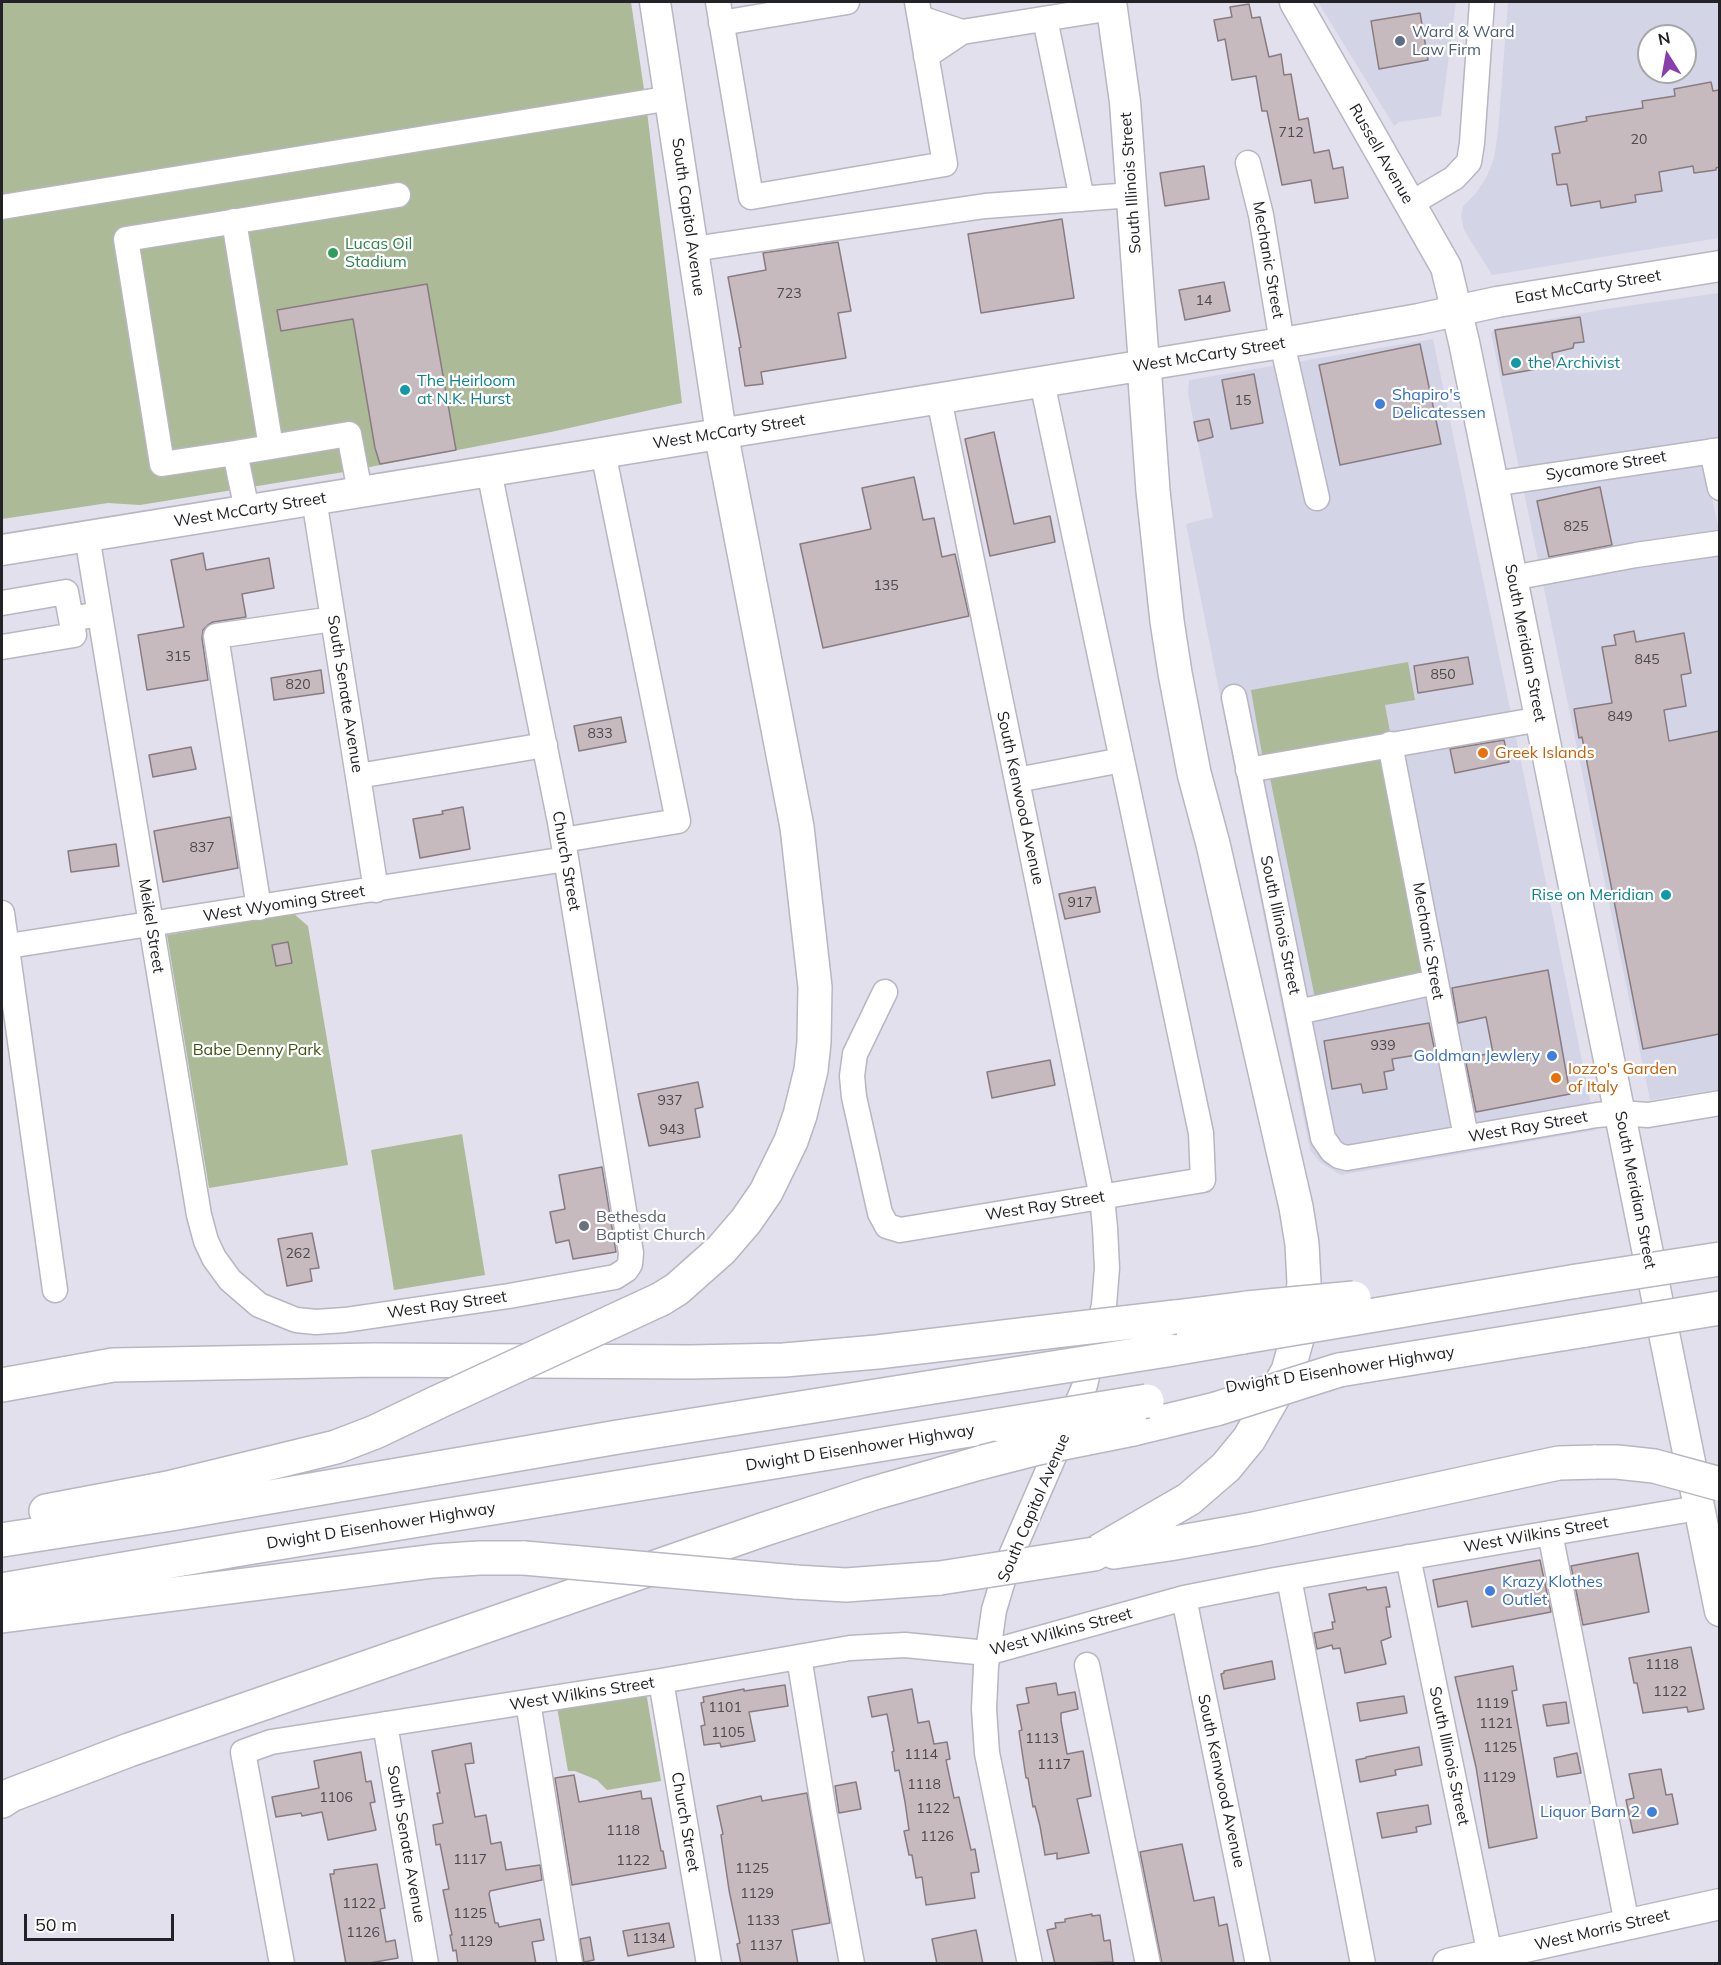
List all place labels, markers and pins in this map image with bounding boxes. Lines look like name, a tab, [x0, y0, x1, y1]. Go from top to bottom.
place label: Ward & Ward Law Firm	[1412, 22, 1515, 60]
marker: Ward & Ward Law Firm	[1393, 34, 1407, 48]
place label: Lucas Oil Stadium	[345, 234, 412, 272]
marker: Lucas Oil Stadium	[326, 246, 340, 260]
place label: the Archivist	[1528, 353, 1620, 373]
marker: the Archivist	[1509, 356, 1523, 370]
place label: The Heirloom at N.K. Hurst	[417, 371, 516, 409]
marker: The Heirloom at N.K. Hurst	[398, 383, 412, 397]
place label: Shapiro's Delicatessen	[1392, 385, 1486, 423]
marker: Shapiro's Delicatessen	[1373, 397, 1387, 411]
place label: Greek Islands	[1495, 743, 1595, 763]
marker: Greek Islands	[1476, 746, 1490, 760]
place label: Rise on Meridian	[1531, 885, 1654, 905]
marker: Rise on Meridian	[1659, 888, 1673, 902]
place label: Goldman Jewlery	[1413, 1046, 1540, 1066]
marker: Goldman Jewlery	[1545, 1049, 1559, 1063]
place label: Iozzo's Garden of Italy	[1568, 1059, 1677, 1097]
marker: Iozzo's Garden of Italy	[1549, 1071, 1563, 1085]
place label: Bethesda Baptist Church	[596, 1207, 706, 1245]
marker: Bethesda Baptist Church	[577, 1219, 591, 1233]
place label: Krazy Klothes Outlet	[1502, 1572, 1603, 1610]
marker: Krazy Klothes Outlet	[1483, 1584, 1497, 1598]
place label: Liquor Barn 2	[1540, 1802, 1640, 1822]
marker: Liquor Barn 2	[1645, 1805, 1659, 1819]

